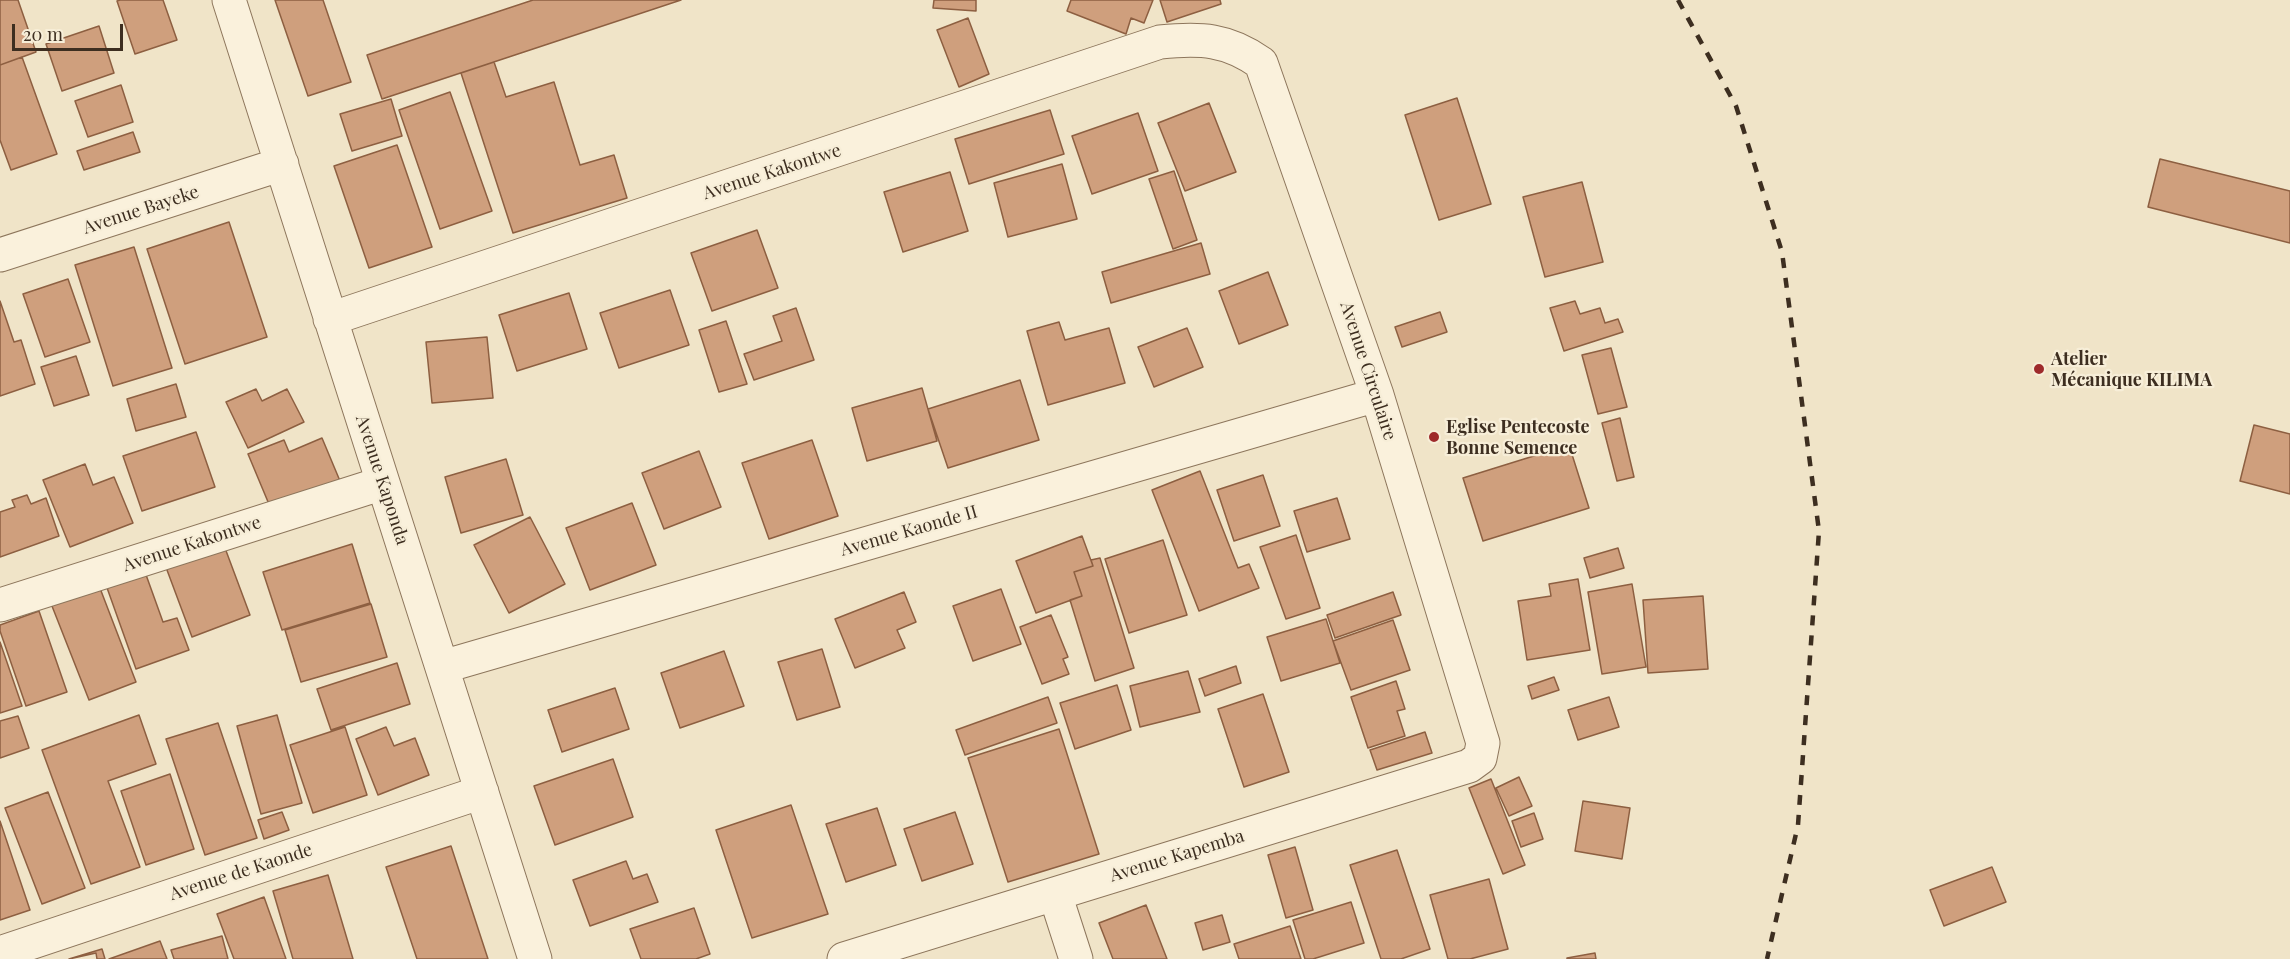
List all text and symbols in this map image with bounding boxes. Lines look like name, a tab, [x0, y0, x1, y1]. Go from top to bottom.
scale bar	[15, 12, 126, 50]
text: 20 m	[23, 22, 63, 46]
street label: Avenue Kakontwe	[700, 140, 844, 204]
street label: Avenue Bayeke	[80, 181, 202, 239]
street label: Avenue Circulaire	[1335, 299, 1401, 443]
place label: Atelier Mécanique KILIMA	[2051, 348, 2212, 391]
marker: Atelier Mécanique KILIMA	[2032, 362, 2046, 376]
street label: Avenue Kaponda	[351, 412, 413, 548]
place label: Eglise Pentecoste Bonne Semence	[1446, 416, 1590, 458]
marker: Eglise Pentecoste Bonne Semence	[1427, 430, 1441, 444]
street label: Avenue Kaonde II	[838, 501, 980, 561]
street label: Avenue Kakontwe	[120, 512, 264, 576]
street label: Avenue Kapemba	[1107, 825, 1247, 887]
street label: Avenue de Kaonde	[167, 839, 315, 905]

